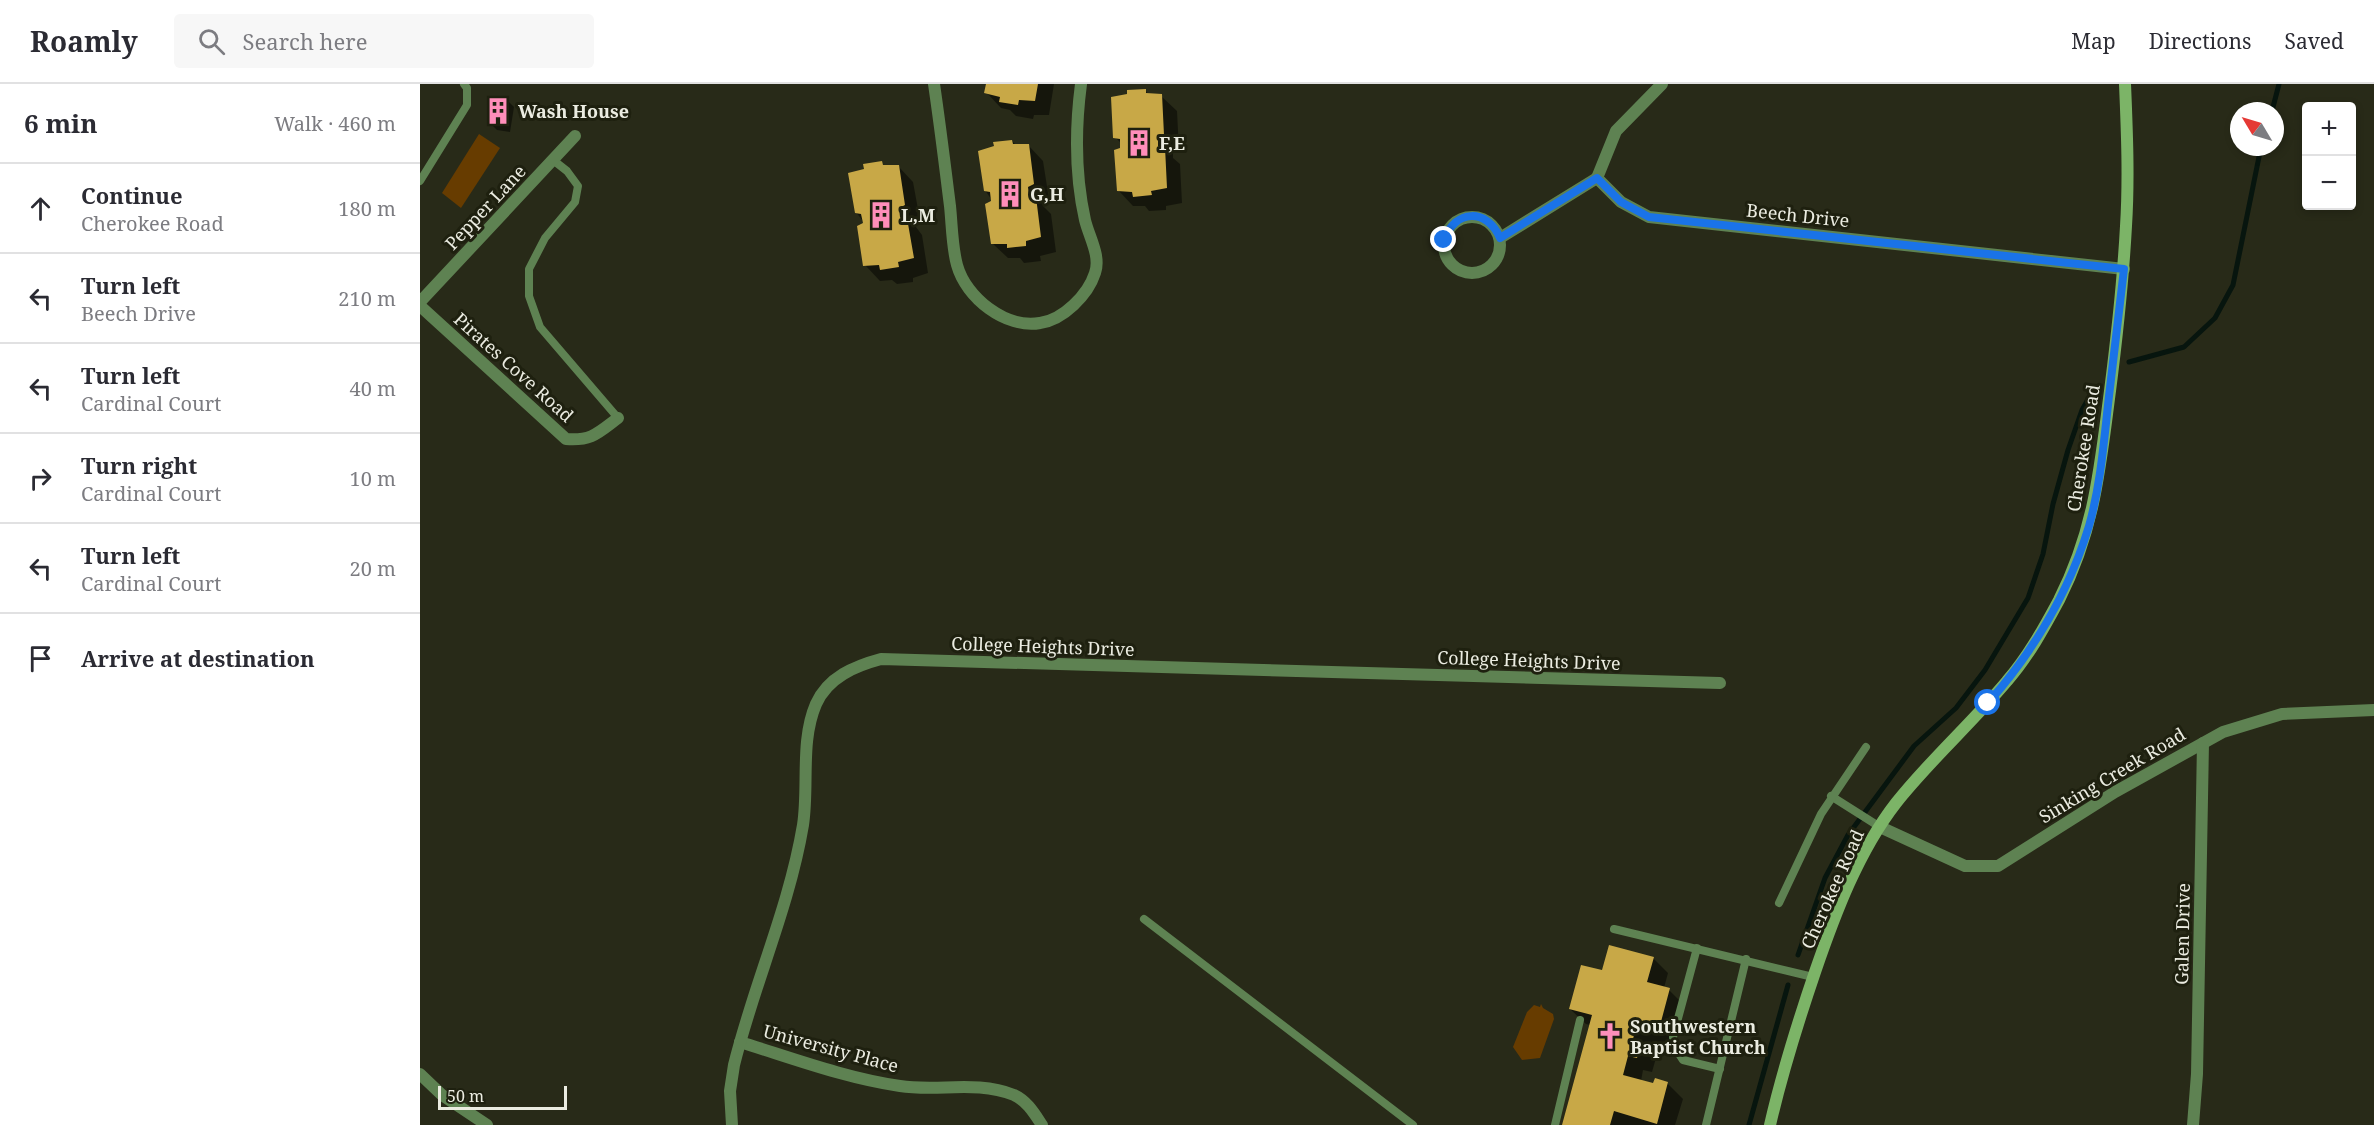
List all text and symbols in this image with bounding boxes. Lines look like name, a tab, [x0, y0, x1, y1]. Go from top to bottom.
search box	[174, 14, 594, 68]
text: Roamly	[30, 22, 138, 60]
icon: search	[195, 25, 228, 58]
text: Search here	[243, 26, 367, 56]
text: Map	[2071, 27, 2116, 55]
text: Directions	[2149, 27, 2251, 55]
text: Saved	[2284, 27, 2344, 55]
building icon: Wash House	[483, 96, 513, 126]
place label: Wash House	[518, 99, 629, 123]
north arrow	[2230, 102, 2284, 156]
map controls	[2302, 102, 2356, 210]
button: +	[2302, 102, 2356, 156]
text: 6 min	[24, 105, 98, 141]
text: Walk · 460 m	[274, 110, 396, 137]
building icon: F,E	[1124, 128, 1154, 158]
place label: F,E	[1159, 131, 1185, 155]
button: −	[2302, 156, 2356, 210]
street label: Pepper Lane	[439, 159, 531, 255]
building icon: G,H	[995, 179, 1025, 209]
text: Continue	[81, 180, 183, 210]
place label: G,H	[1030, 182, 1064, 206]
icon: ahead	[24, 192, 57, 225]
text: 180 m	[338, 195, 396, 222]
street label: Beech Drive	[1745, 198, 1851, 232]
building icon: L,M	[866, 200, 896, 230]
place label: L,M	[901, 203, 935, 227]
text: Cherokee Road	[81, 210, 224, 237]
route end	[1430, 226, 1456, 252]
text: Turn left	[81, 270, 180, 300]
icon: left	[24, 282, 57, 315]
text: 210 m	[338, 285, 396, 312]
text: Beech Drive	[81, 300, 196, 327]
street label: Pirates Cove Road	[449, 307, 579, 427]
text: Turn left	[81, 360, 180, 390]
icon: left	[24, 372, 57, 405]
text: 40 m	[350, 375, 396, 402]
street label: Cherokee Road	[2061, 383, 2105, 513]
text: Cardinal Court	[81, 390, 221, 417]
text: Turn right	[81, 450, 197, 480]
icon: right	[24, 462, 57, 495]
text: 10 m	[350, 465, 396, 492]
text: Cardinal Court	[81, 480, 221, 507]
text: Turn left	[81, 540, 180, 570]
icon: left	[24, 552, 57, 585]
text: 20 m	[350, 555, 396, 582]
text: Cardinal Court	[81, 570, 221, 597]
street label: College Heights Drive	[951, 631, 1135, 661]
icon: arrive	[24, 642, 57, 675]
text: Arrive at destination	[81, 643, 315, 673]
street label: College Heights Drive	[1437, 645, 1621, 675]
route start	[1974, 689, 2000, 715]
street label: Sinking Creek Road	[2034, 722, 2190, 828]
street label: Cherokee Road	[1795, 825, 1869, 953]
street label: Galen Drive	[2169, 883, 2195, 985]
place label: Southwestern Baptist Church	[1630, 1014, 1766, 1059]
street label: University Place	[761, 1018, 901, 1078]
church icon: Southwestern Baptist Church	[1595, 1021, 1625, 1051]
scale bar	[438, 1083, 567, 1110]
text: 50 m	[447, 1085, 484, 1107]

